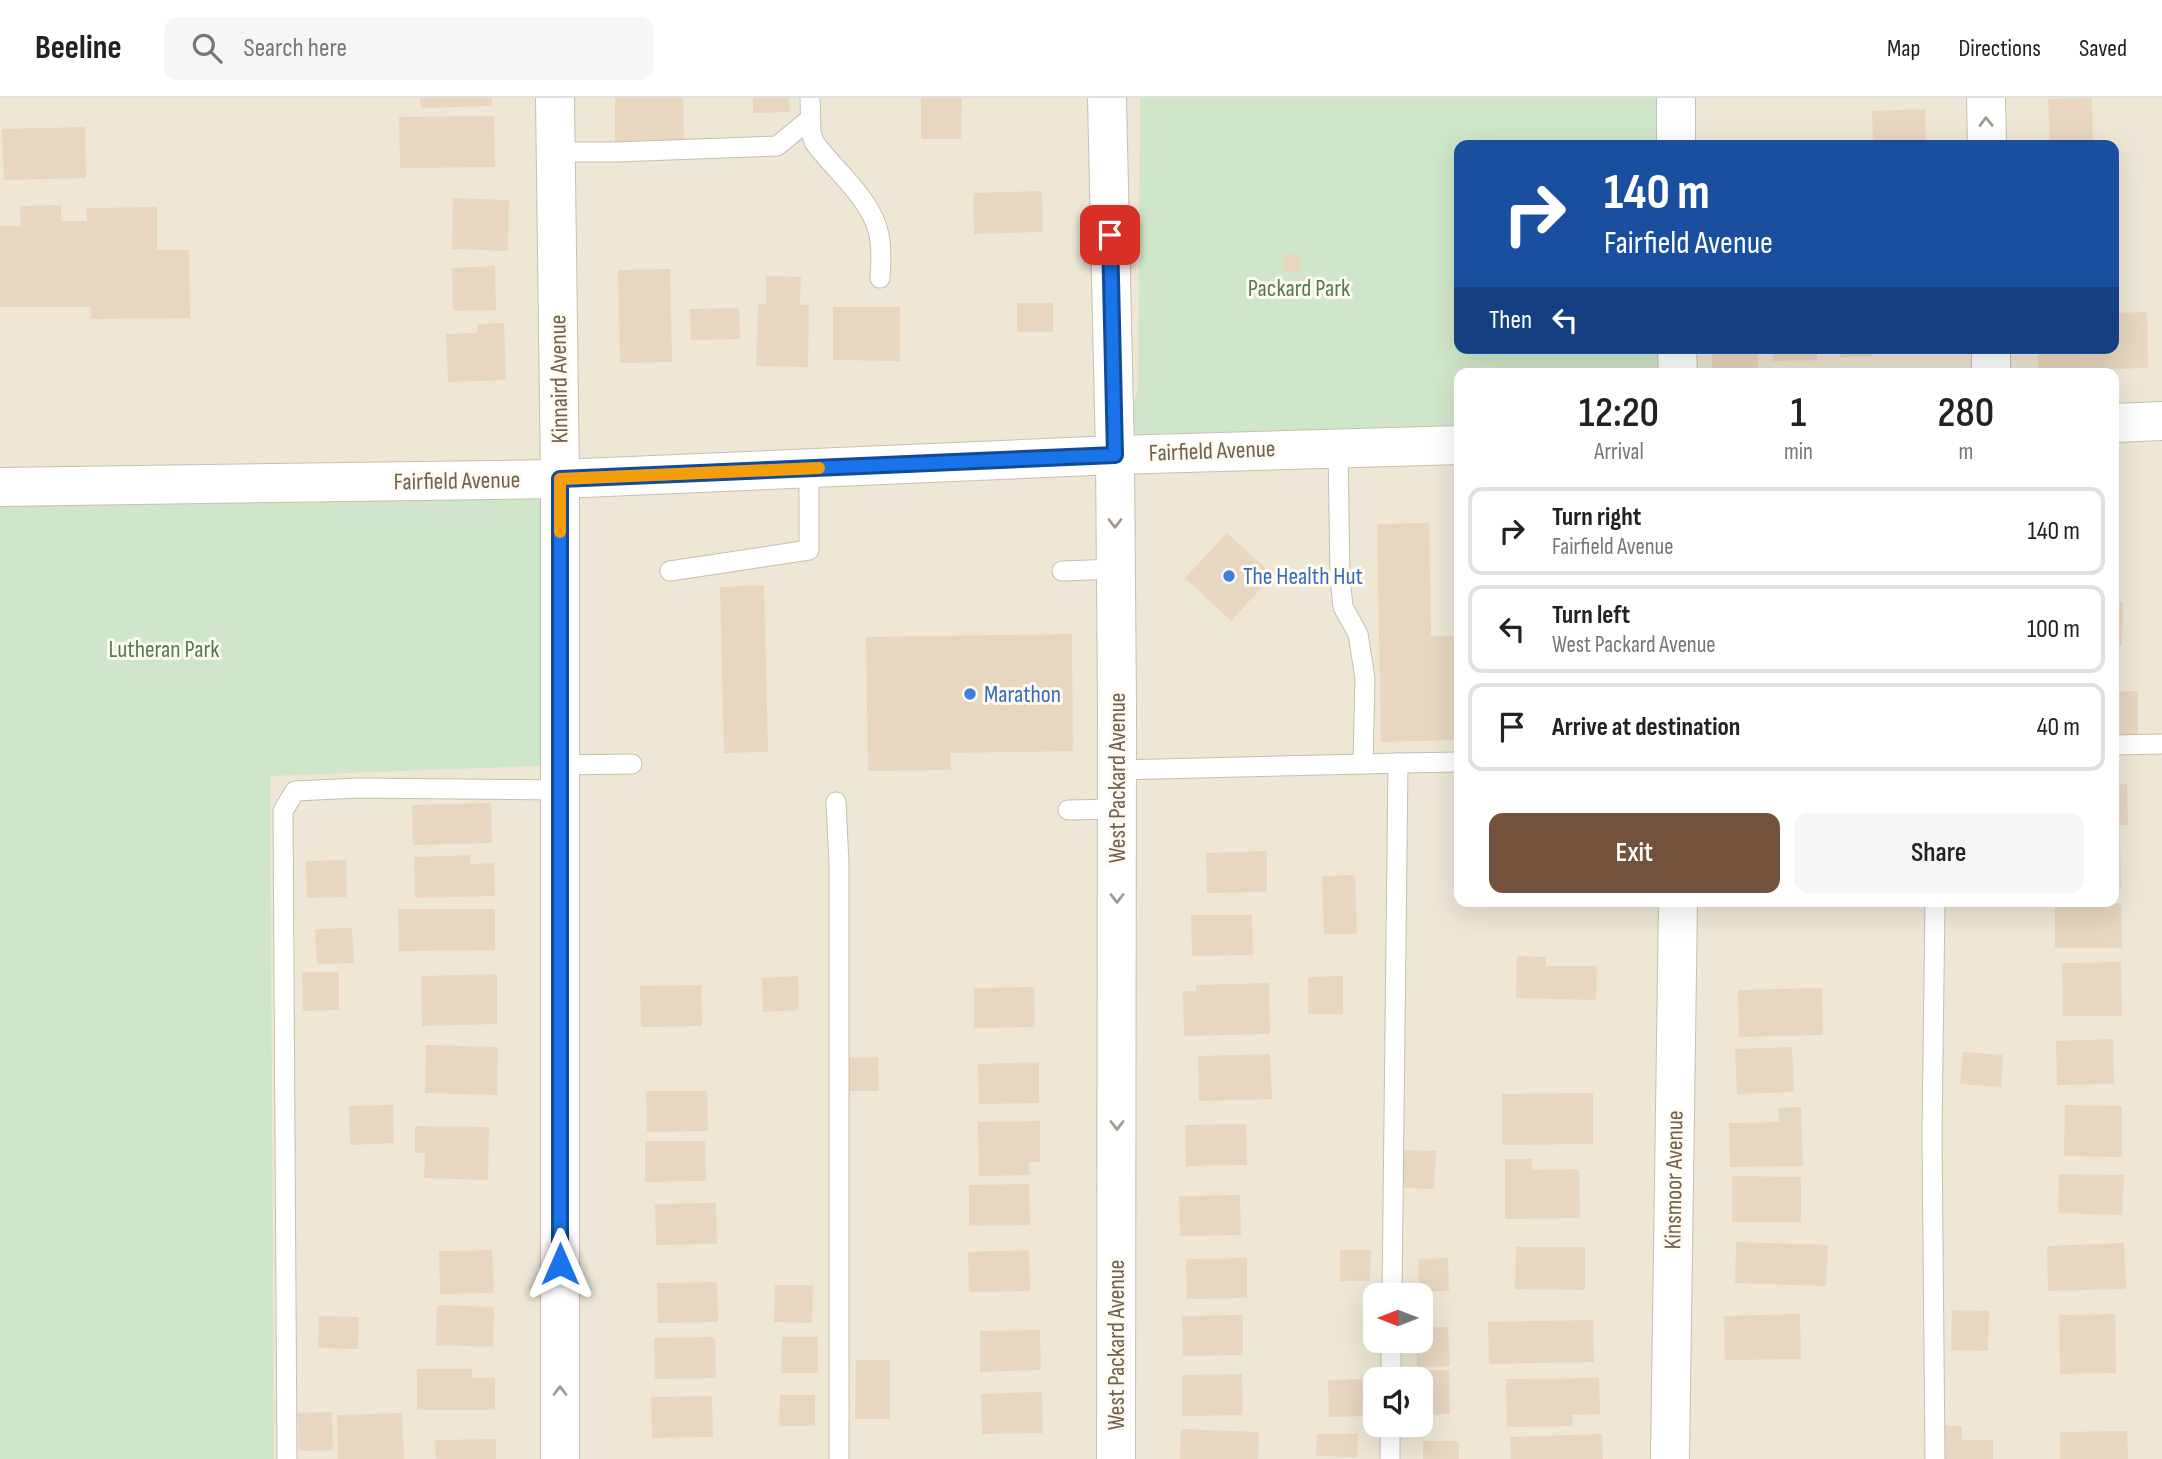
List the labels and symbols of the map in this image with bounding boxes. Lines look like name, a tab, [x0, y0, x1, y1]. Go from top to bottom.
one-way arrow	[1979, 116, 1994, 127]
pin	[1080, 205, 1140, 265]
park label: Packard Park	[1248, 274, 1350, 303]
street label: Kinnaird Avenue	[543, 314, 575, 444]
street label: Fairfield Avenue	[1148, 434, 1276, 468]
street label: Fairfield Avenue	[393, 465, 521, 497]
one-way arrow	[1107, 518, 1123, 529]
place label: The Health Hut	[1243, 562, 1363, 591]
marker: The Health Hut	[1221, 568, 1237, 584]
park label: Lutheran Park	[108, 635, 220, 664]
place label: Marathon	[984, 680, 1061, 709]
marker: Marathon	[962, 686, 978, 702]
street label: West Packard Avenue	[1103, 693, 1132, 863]
one-way arrow	[1109, 893, 1125, 903]
street label: Kinsmoor Avenue	[1658, 1110, 1690, 1250]
one-way arrow	[1109, 1120, 1125, 1131]
position arrow	[523, 1227, 597, 1301]
street label: West Packard Avenue	[1102, 1260, 1131, 1430]
north arrow	[1363, 1283, 1433, 1353]
one-way arrow	[552, 1385, 568, 1395]

